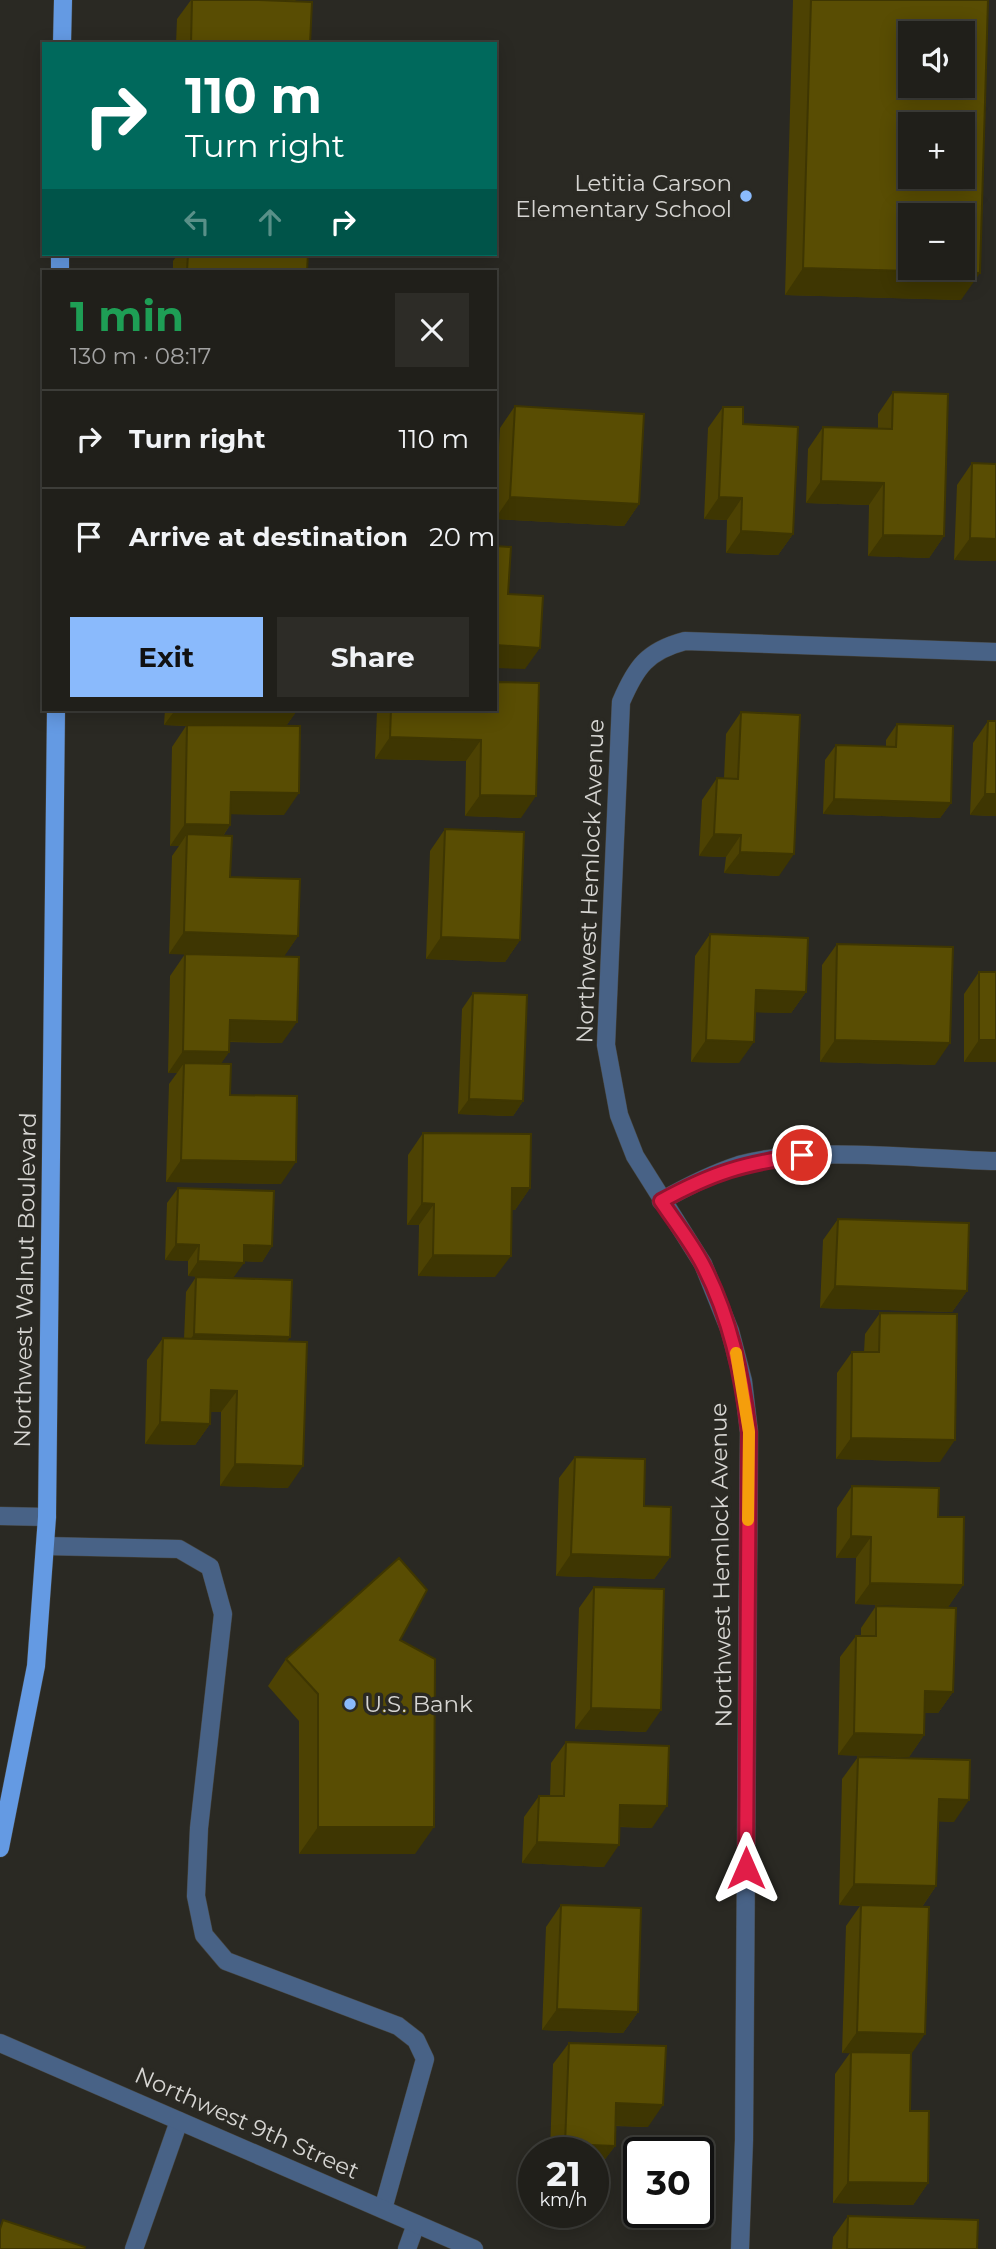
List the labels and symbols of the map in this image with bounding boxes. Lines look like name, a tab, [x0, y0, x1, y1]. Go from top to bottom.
place label: Letitia Carson Elementary School	[515, 169, 732, 223]
marker: Letitia Carson Elementary School	[738, 188, 754, 204]
street label: Northwest Hemlock Avenue	[570, 718, 610, 1044]
street label: Northwest Walnut Boulevard	[8, 1112, 42, 1448]
pin	[772, 1125, 832, 1185]
street label: Northwest Hemlock Avenue	[704, 1402, 738, 1728]
place label: U.S. Bank	[364, 1690, 473, 1718]
marker: U.S. Bank	[342, 1696, 358, 1712]
position arrow	[709, 1831, 783, 1905]
street label: Northwest 9th Street	[131, 2061, 363, 2185]
speed limit sign: 30	[623, 2137, 714, 2228]

